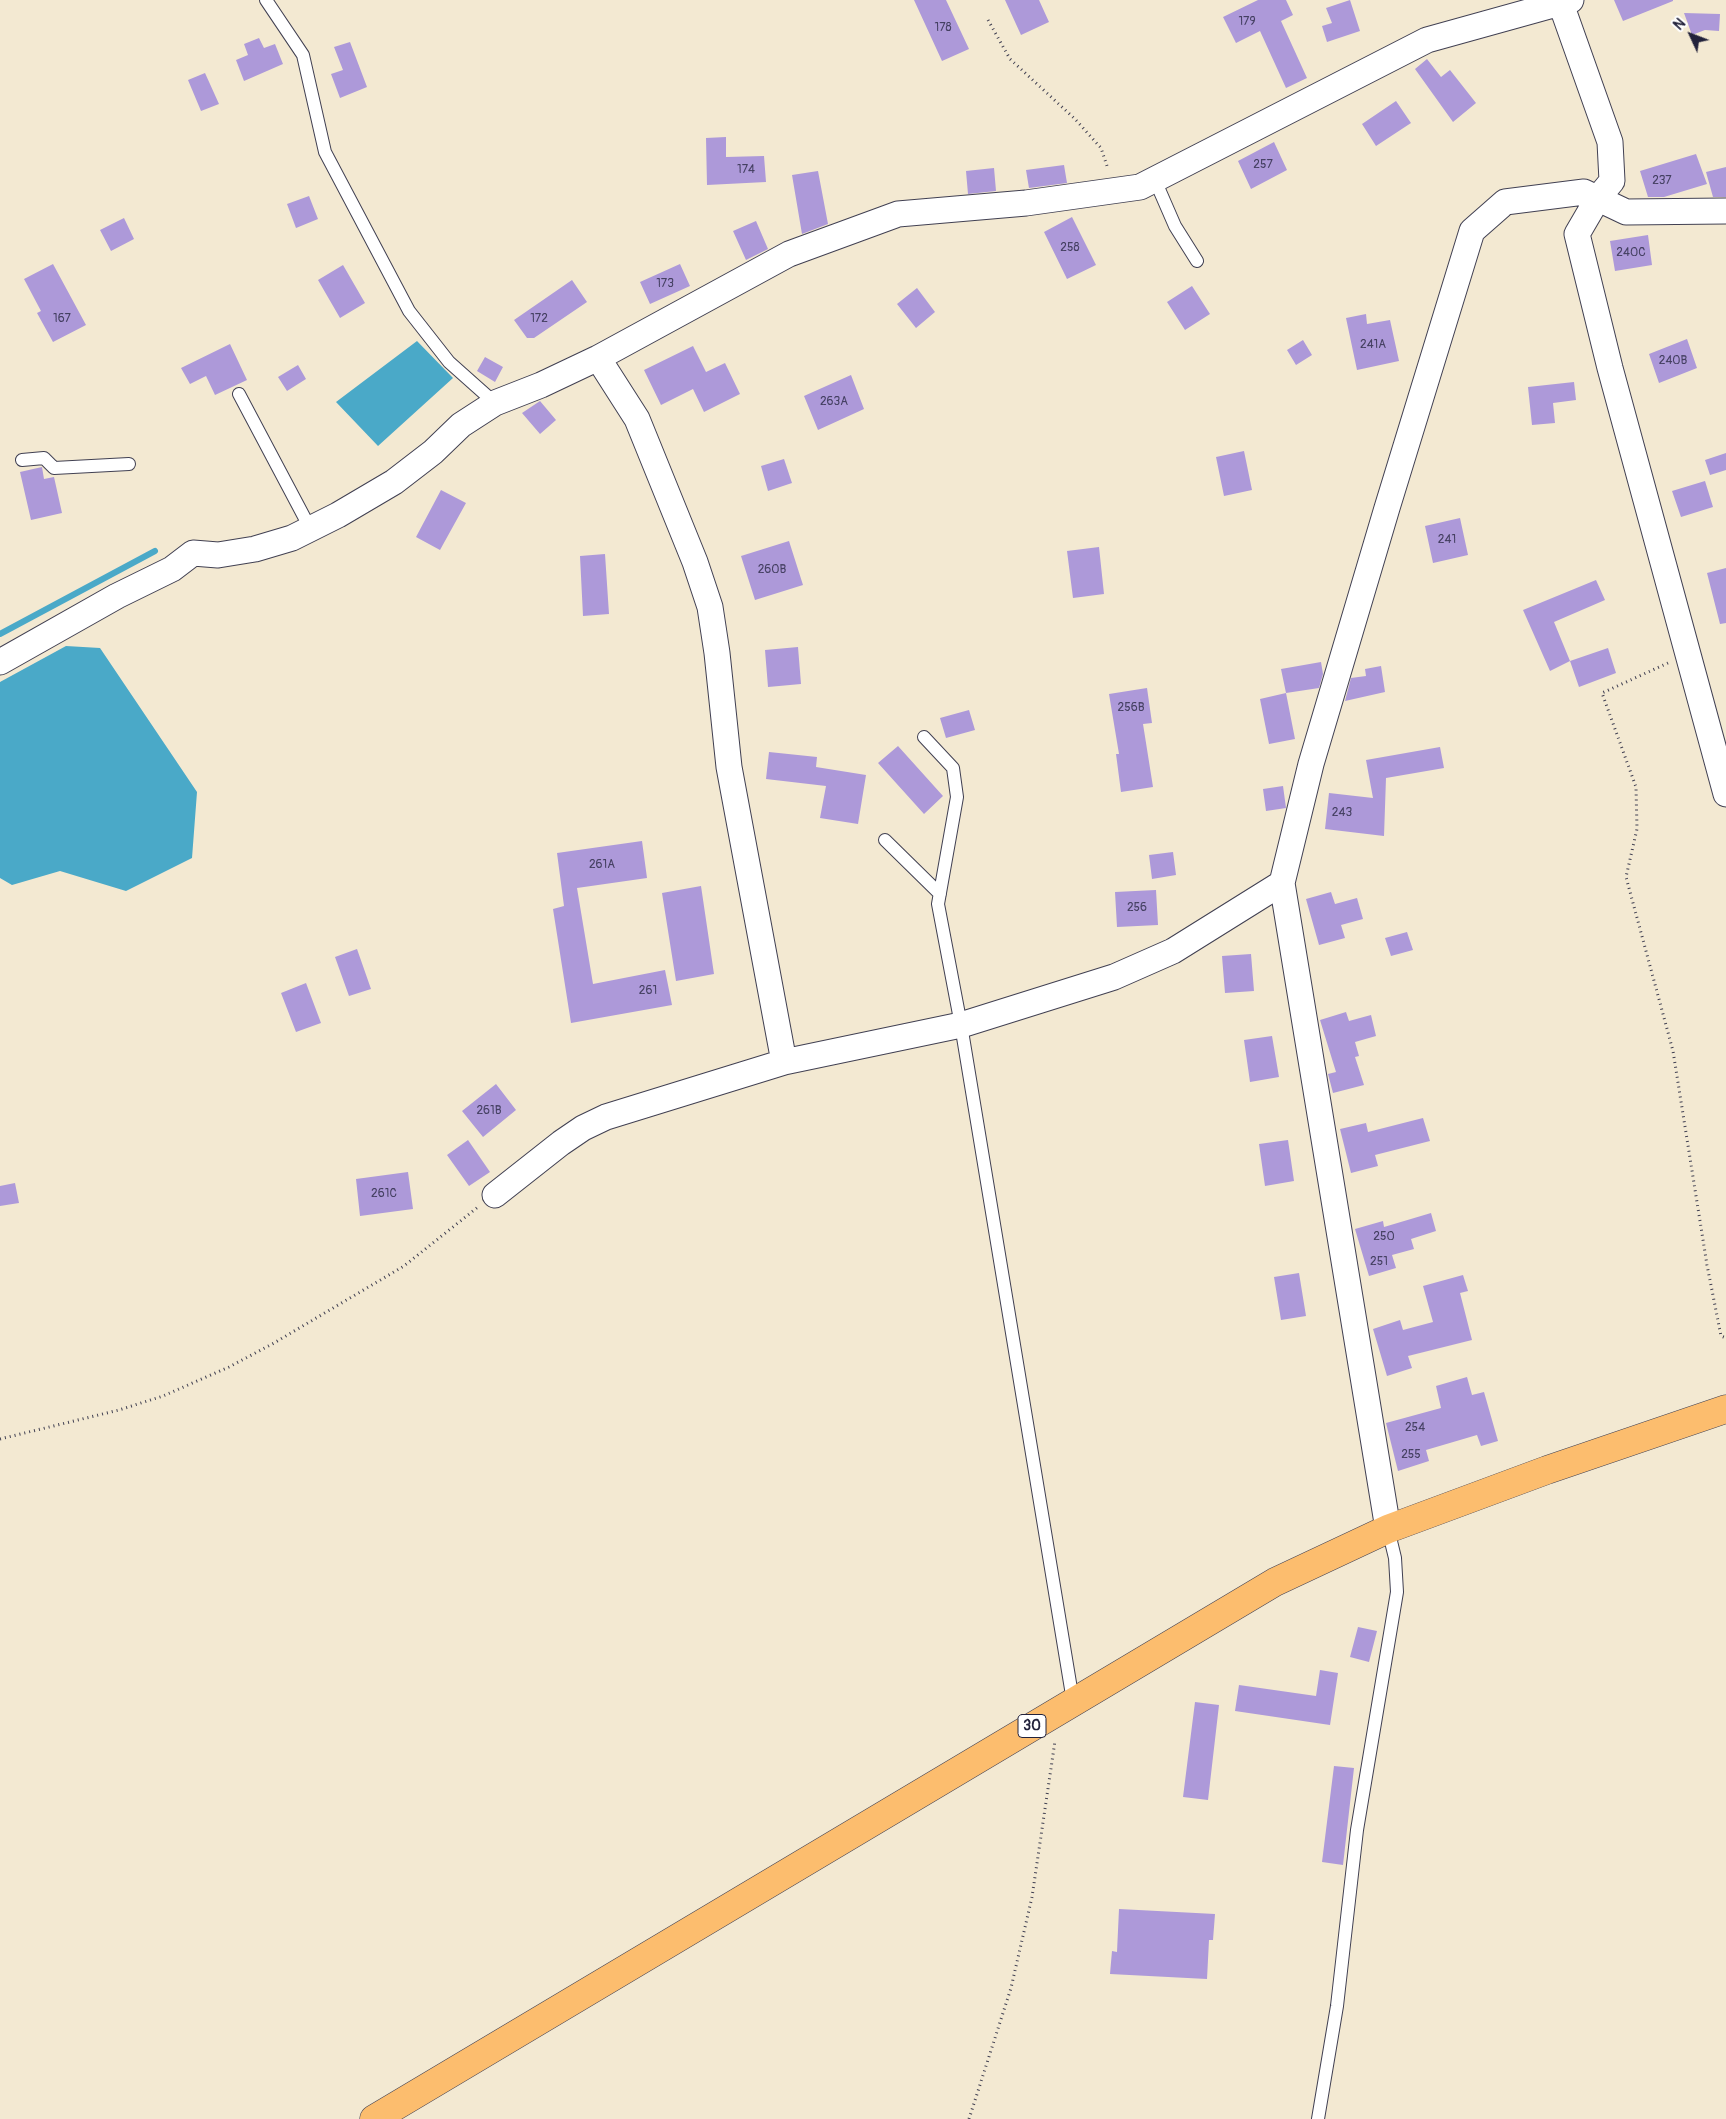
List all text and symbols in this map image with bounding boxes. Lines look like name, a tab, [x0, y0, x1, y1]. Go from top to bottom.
north arrow	[1666, 10, 1716, 60]
house number: 179	[1238, 15, 1256, 29]
text: N	[1670, 15, 1689, 34]
house number: 178	[934, 21, 952, 35]
house number: 257	[1253, 158, 1273, 172]
house number: 174	[737, 163, 755, 177]
house number: 237	[1652, 174, 1672, 188]
house number: 258	[1060, 241, 1080, 255]
house number: 240C	[1616, 246, 1646, 260]
house number: 173	[656, 277, 674, 291]
house number: 167	[53, 312, 71, 326]
house number: 172	[530, 312, 548, 326]
house number: 241A	[1360, 338, 1386, 352]
house number: 240B	[1659, 354, 1687, 368]
house number: 263A	[820, 395, 848, 409]
house number: 241	[1438, 533, 1456, 547]
house number: 260B	[758, 563, 786, 577]
house number: 256B	[1118, 701, 1144, 715]
house number: 243	[1332, 806, 1352, 820]
house number: 261A	[589, 858, 615, 872]
house number: 256	[1127, 901, 1147, 915]
house number: 261	[639, 984, 657, 998]
house number: 261B	[476, 1104, 502, 1118]
house number: 261C	[371, 1187, 397, 1201]
house number: 250	[1373, 1230, 1395, 1244]
house number: 251	[1370, 1255, 1388, 1269]
house number: 254	[1405, 1421, 1425, 1435]
house number: 255	[1401, 1448, 1421, 1462]
road number: 30	[1018, 1714, 1046, 1738]

